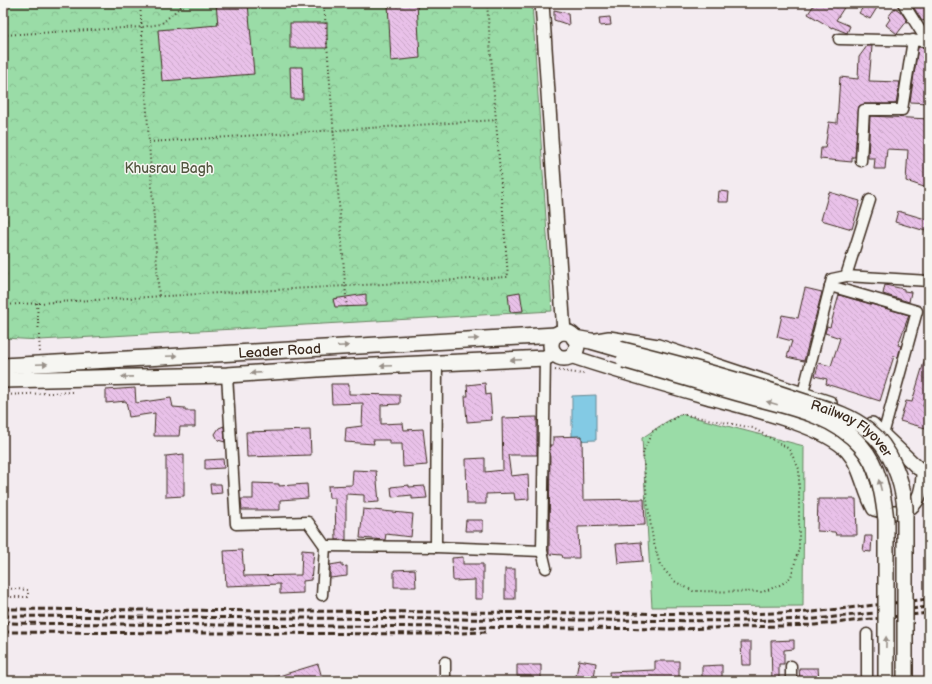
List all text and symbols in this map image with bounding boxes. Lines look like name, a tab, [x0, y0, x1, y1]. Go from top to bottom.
park label: Khusrau Bagh	[124, 160, 214, 177]
one-way arrow	[467, 335, 479, 342]
street label: Leader Road	[238, 340, 321, 362]
one-way arrow	[337, 343, 350, 349]
one-way arrow	[166, 353, 178, 360]
one-way arrow	[510, 357, 522, 364]
one-way arrow	[36, 361, 49, 367]
one-way arrow	[380, 362, 392, 369]
one-way arrow	[250, 370, 262, 377]
one-way arrow	[120, 374, 133, 380]
street label: Railway Flyover	[809, 396, 896, 461]
one-way arrow	[766, 400, 778, 406]
one-way arrow	[877, 478, 883, 490]
one-way arrow	[883, 635, 889, 648]

